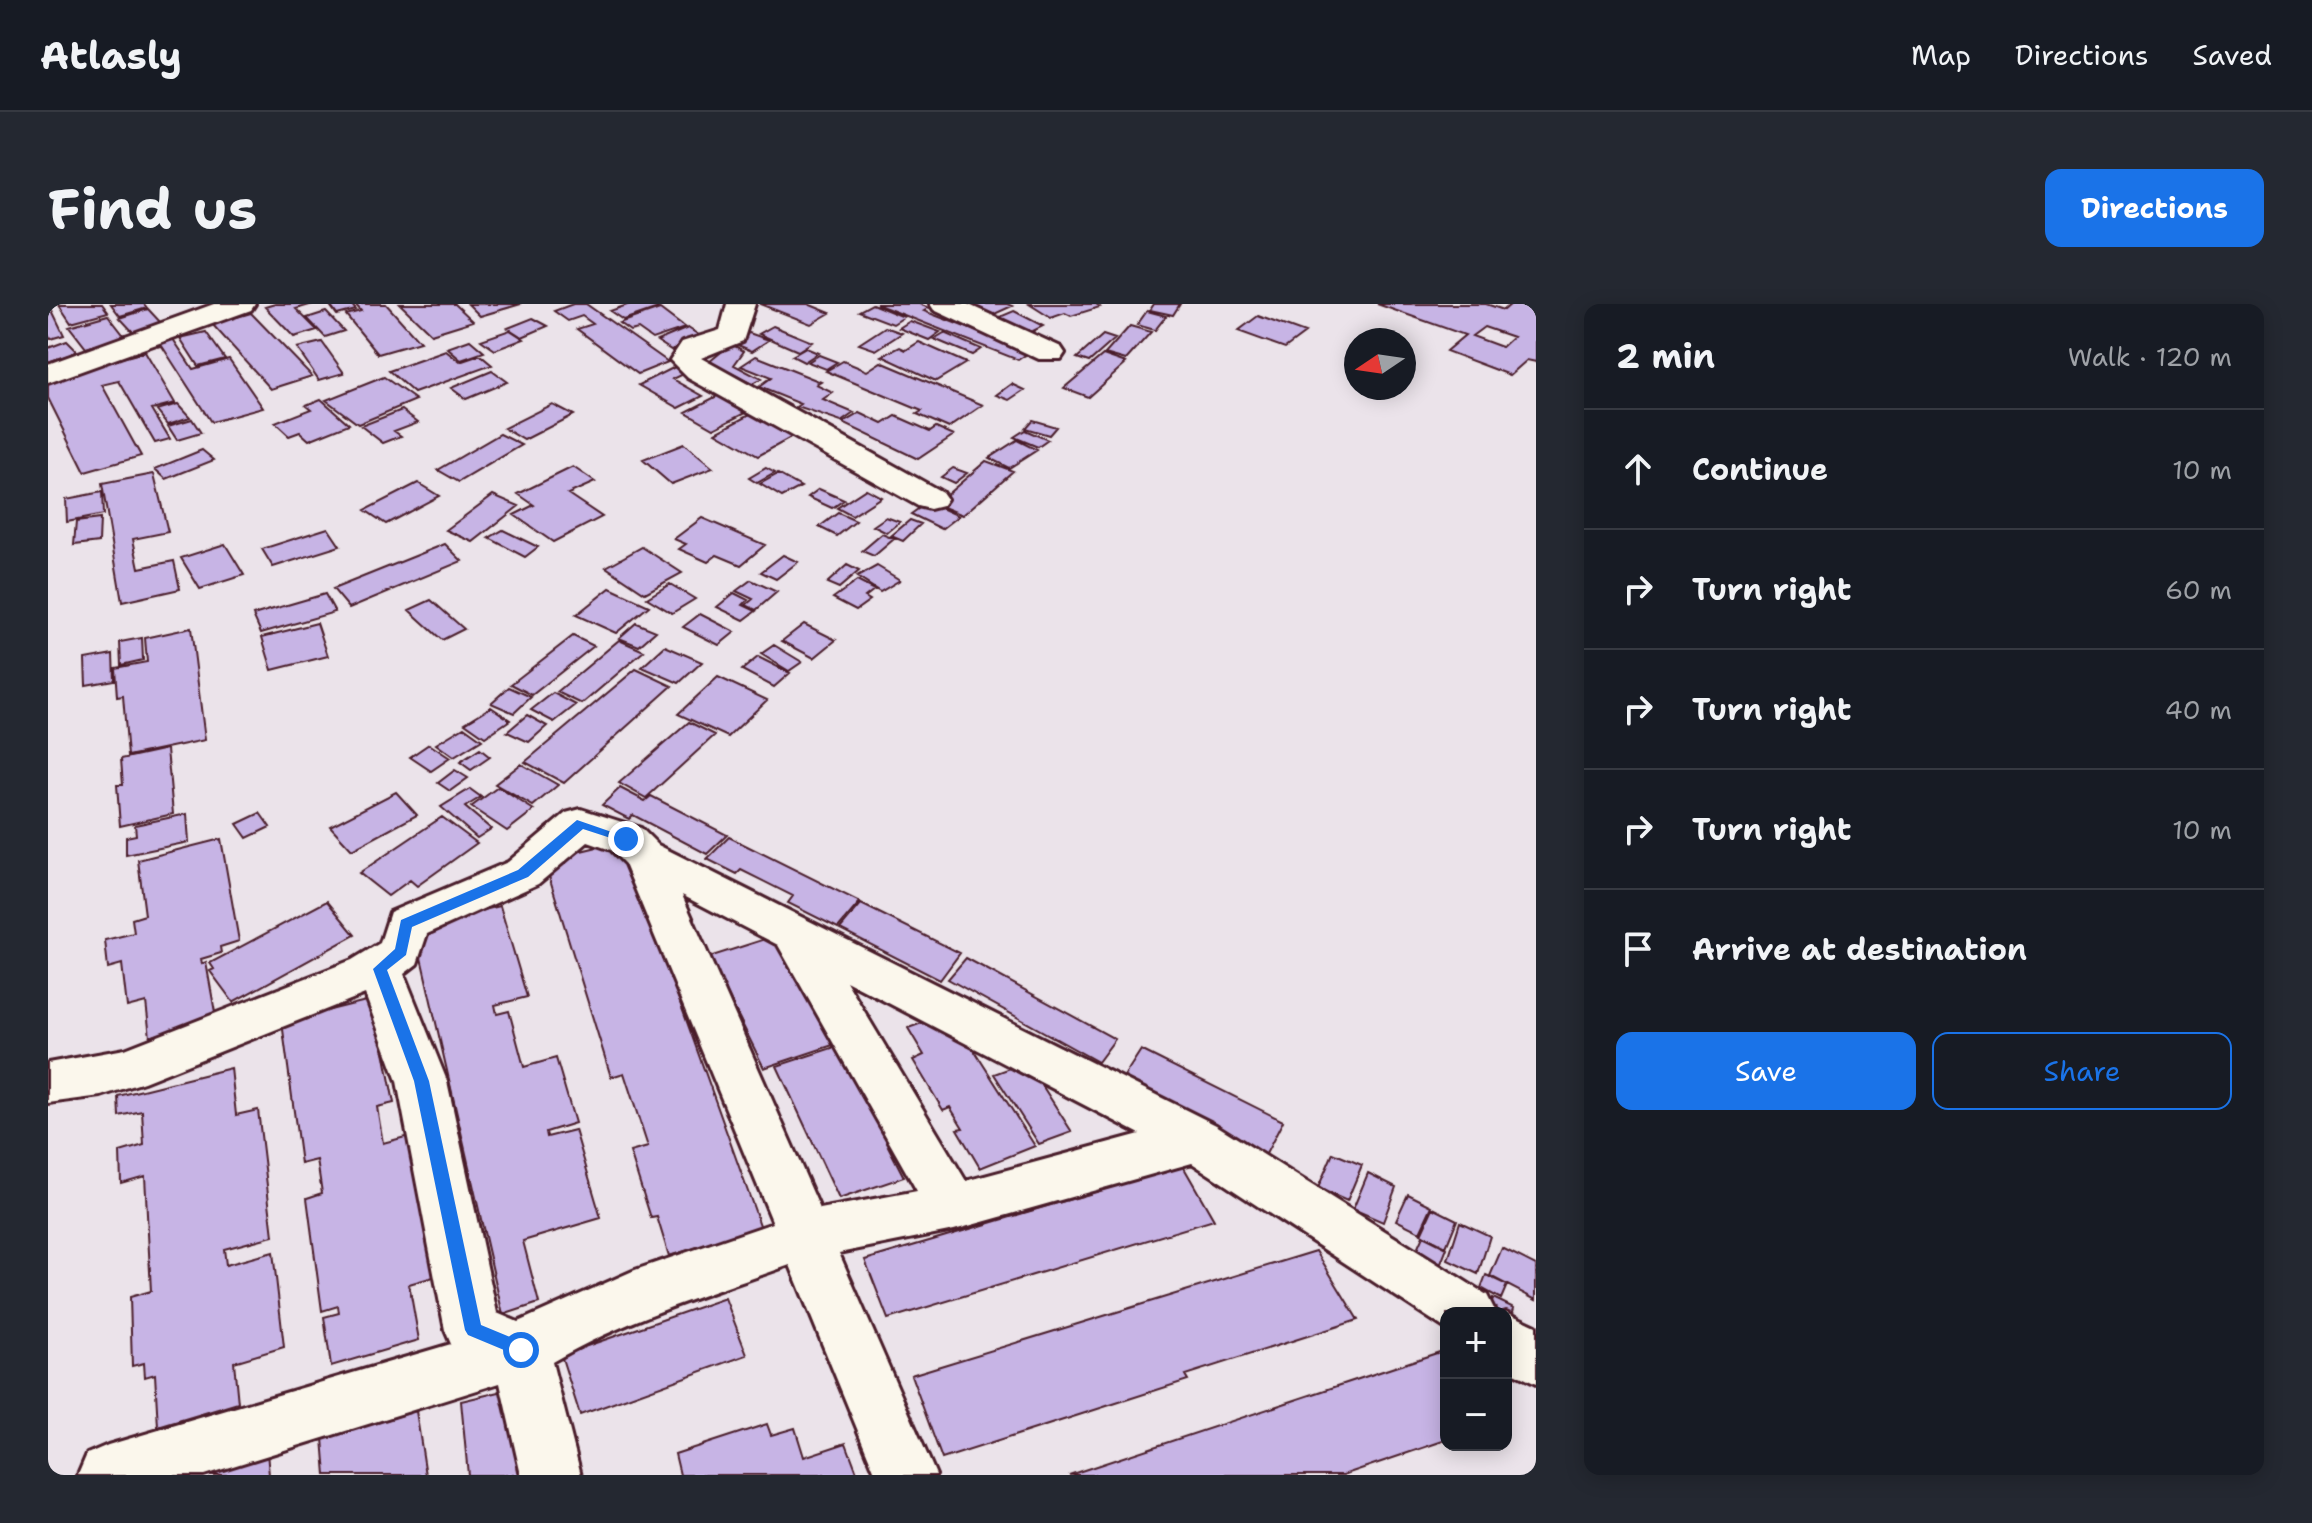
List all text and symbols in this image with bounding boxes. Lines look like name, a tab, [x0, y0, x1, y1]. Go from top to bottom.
text: Atlasly	[40, 30, 182, 81]
text: Map	[1911, 36, 1971, 74]
text: Directions	[2015, 36, 2149, 74]
text: Saved	[2193, 36, 2272, 74]
button: Directions	[2045, 169, 2264, 247]
text: Find us	[48, 171, 257, 246]
north arrow	[1344, 328, 1416, 400]
text: 2 min	[1616, 333, 1715, 379]
text: Walk · 120 m	[2068, 339, 2232, 374]
icon: ahead	[1616, 447, 1660, 491]
text: Continue	[1692, 449, 1828, 490]
text: 10 m	[2172, 452, 2232, 487]
icon: right	[1616, 567, 1660, 611]
text: Turn right	[1692, 569, 1851, 610]
text: 60 m	[2165, 572, 2232, 607]
icon: right	[1616, 687, 1660, 731]
text: Turn right	[1692, 689, 1851, 730]
text: 40 m	[2165, 692, 2232, 727]
icon: right	[1616, 807, 1660, 851]
text: Turn right	[1692, 809, 1851, 850]
text: 10 m	[2172, 812, 2232, 847]
route end	[608, 821, 644, 857]
icon: arrive	[1616, 927, 1660, 971]
text: Arrive at destination	[1692, 929, 2027, 970]
button: Save	[1616, 1032, 1916, 1110]
button: Share	[1932, 1032, 2232, 1110]
map controls	[1440, 1307, 1512, 1451]
button: +	[1440, 1307, 1512, 1379]
route start	[503, 1332, 539, 1368]
button: −	[1440, 1379, 1512, 1451]

